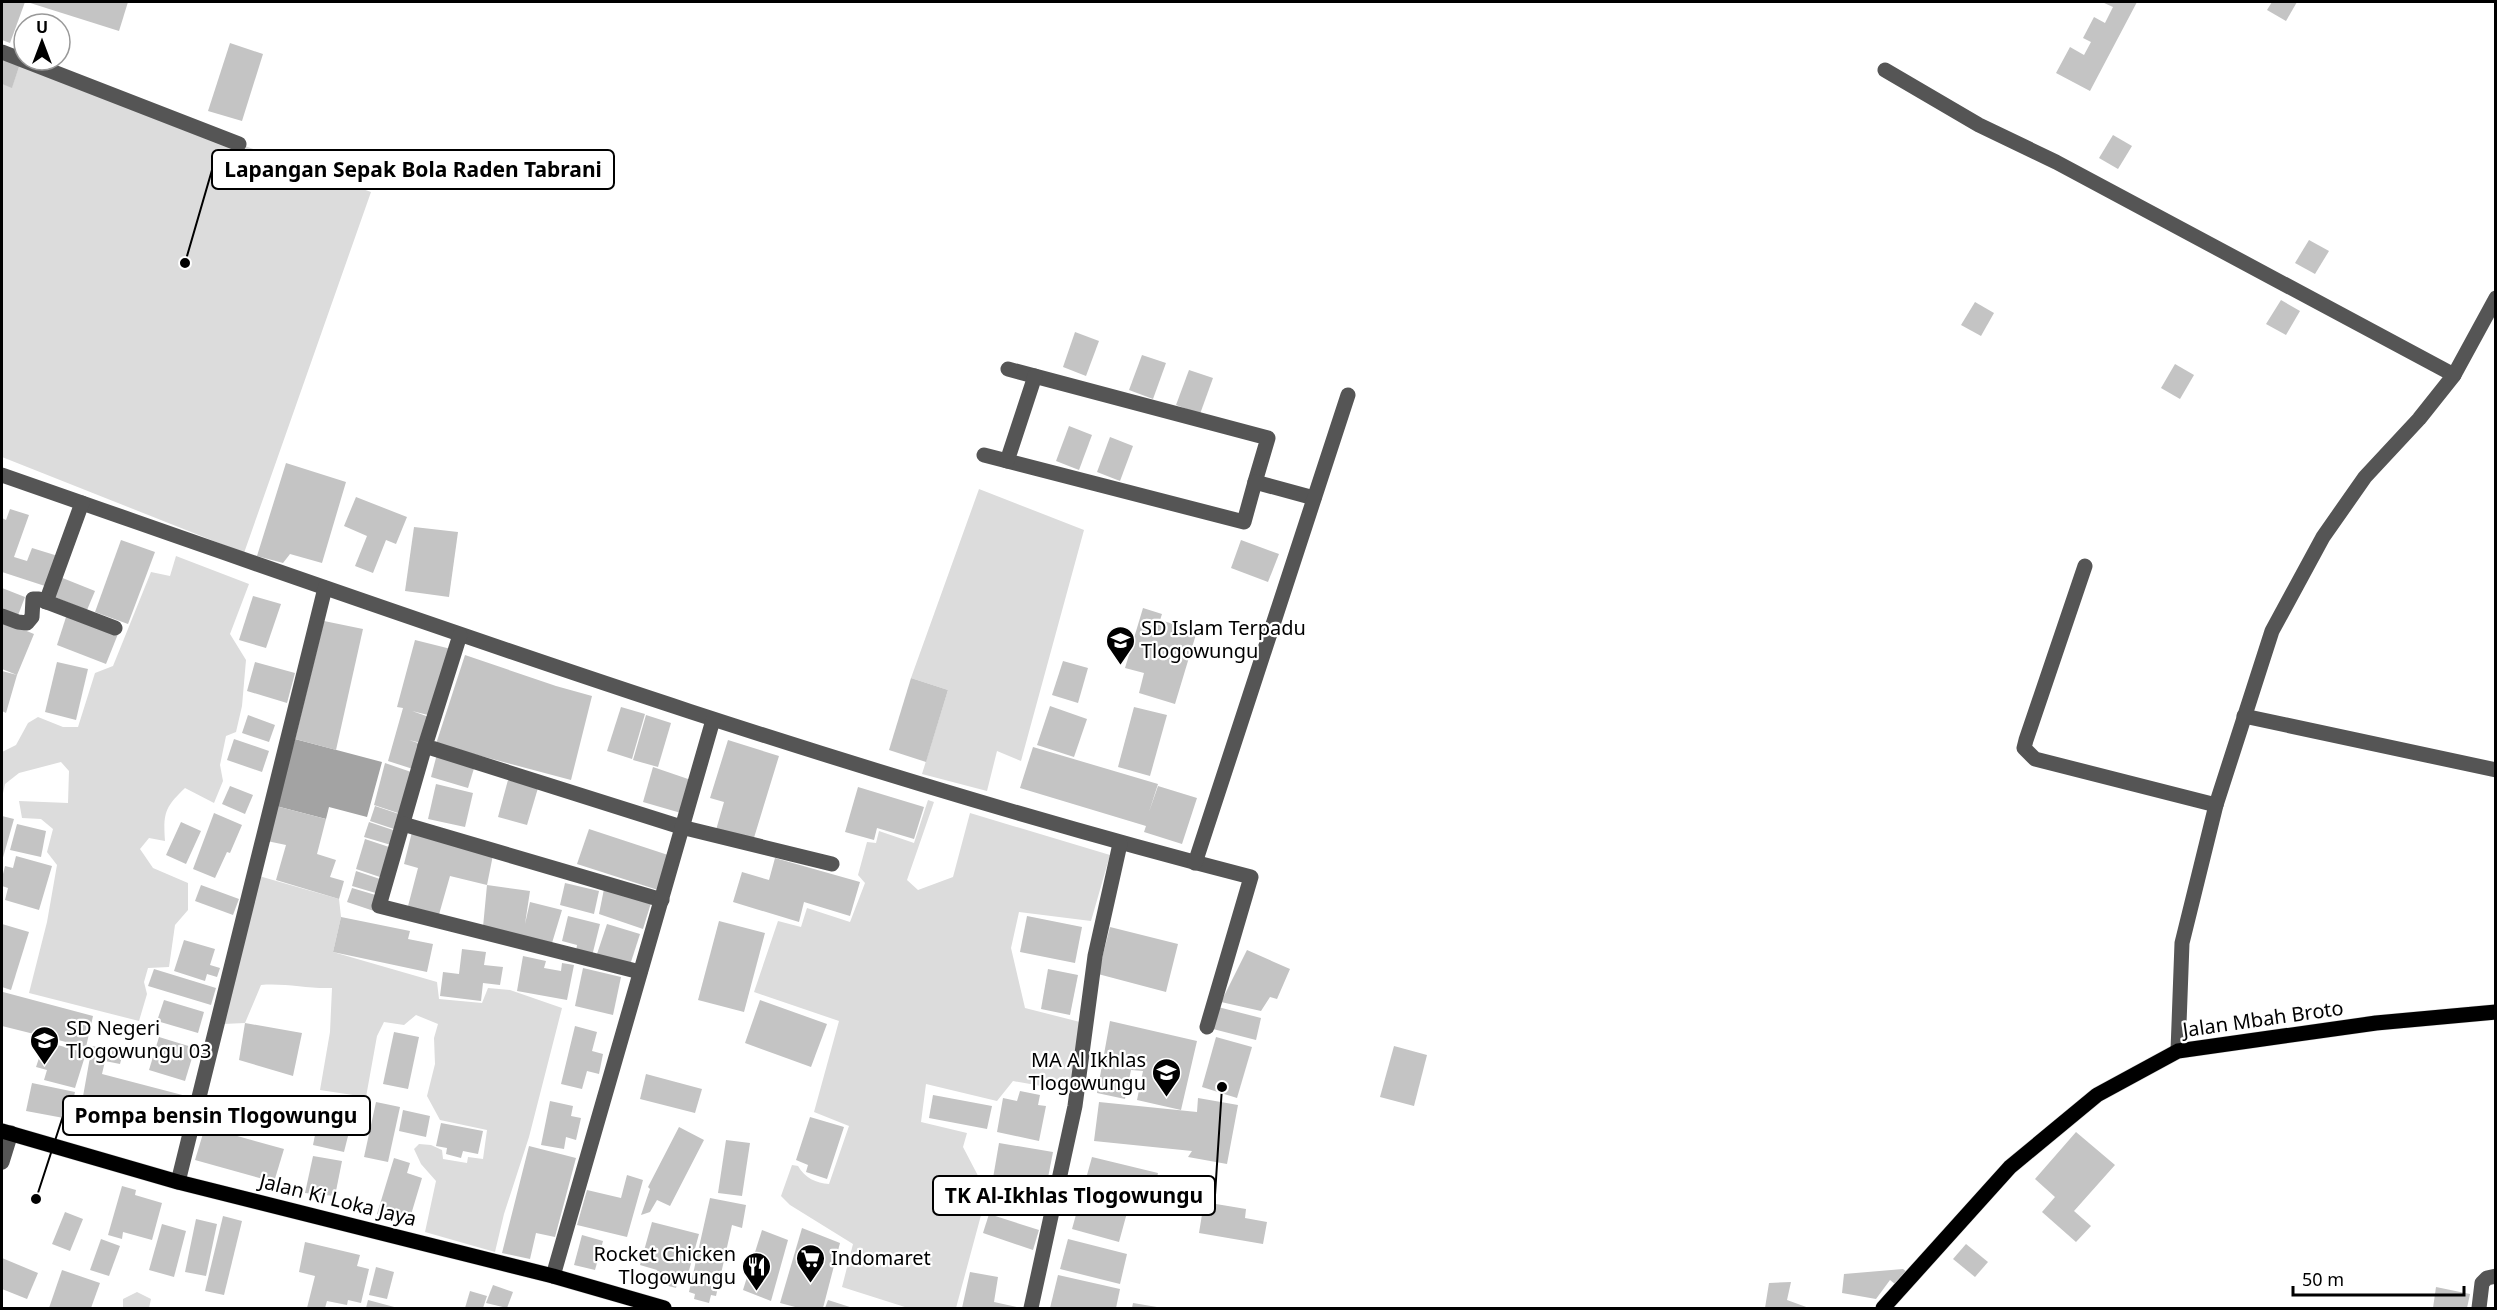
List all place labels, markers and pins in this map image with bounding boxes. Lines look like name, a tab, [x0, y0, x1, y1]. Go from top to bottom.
callout: Lapangan Sepak Bola Raden Tabrani	[212, 150, 614, 189]
place label: SD Islam Terpadu Tlogowungu	[1141, 614, 1306, 664]
school or university icon: SD Islam Terpadu Tlogowungu	[1104, 624, 1136, 666]
place label: SD Negeri Tlogowungu 03	[66, 1014, 212, 1064]
school or university icon: SD Negeri Tlogowungu 03	[29, 1024, 61, 1066]
place label: MA Al Ikhlas Tlogowungu	[1029, 1046, 1146, 1096]
school or university icon: MA Al Ikhlas Tlogowungu	[1151, 1056, 1183, 1098]
callout: Pompa bensin Tlogowungu	[63, 1096, 370, 1135]
callout: TK Al-Ikhlas Tlogowungu	[933, 1176, 1215, 1215]
place label: Rocket Chicken Tlogowungu	[593, 1240, 736, 1290]
supermarket icon: Indomaret	[794, 1242, 826, 1284]
place label: Indomaret	[831, 1244, 931, 1271]
restaurant icon: Rocket Chicken Tlogowungu	[741, 1250, 773, 1292]

